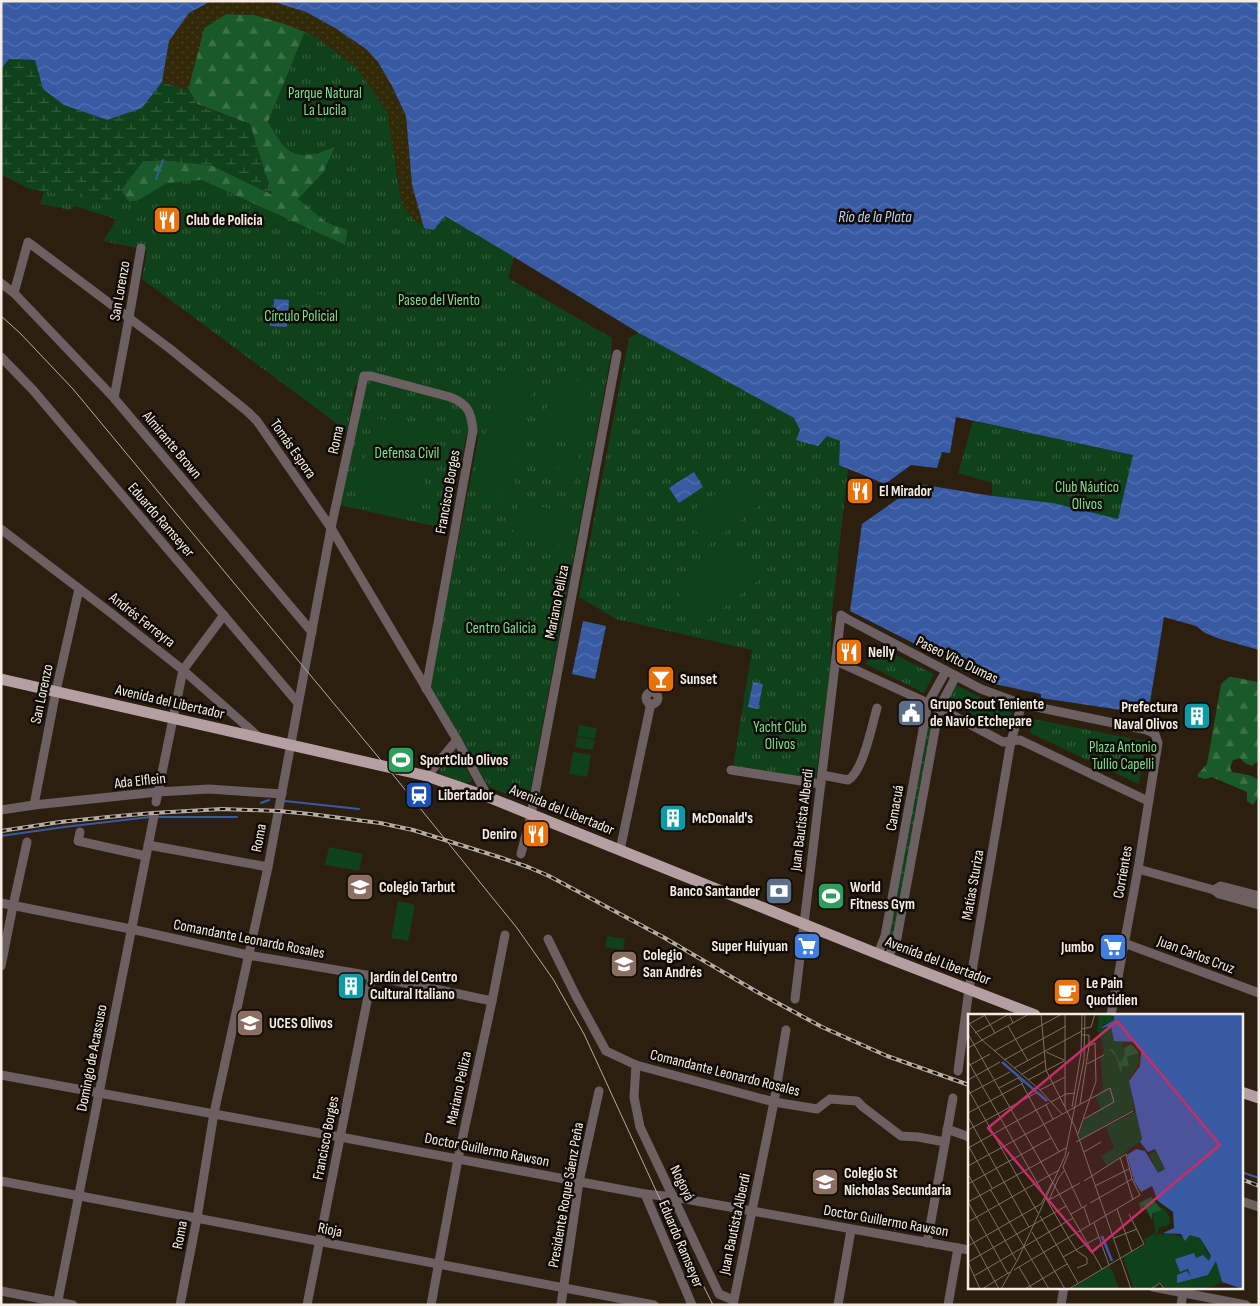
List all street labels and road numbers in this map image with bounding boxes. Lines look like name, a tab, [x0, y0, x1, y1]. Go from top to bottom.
street label: San Lorenzo	[105, 260, 135, 322]
street label: Almirante Brown	[137, 406, 206, 483]
street label: Tomás Espora	[266, 416, 321, 483]
street label: Roma	[324, 424, 348, 456]
street label: Francisco Borges	[431, 449, 465, 535]
street label: Eduardo Ramseyer	[123, 479, 199, 562]
street label: Mariano Pelliza	[541, 563, 574, 641]
street label: Andrés Ferreyra	[104, 588, 179, 652]
street label: Paseo Vito Dumas	[913, 632, 1001, 688]
street label: San Lorenzo	[26, 662, 58, 726]
street label: Avenida del Libertador	[113, 680, 227, 724]
street label: Juan Bautista Alberdi	[786, 768, 818, 873]
street label: Ada Elflein	[112, 769, 167, 793]
street label: Avenida del Libertador	[506, 780, 618, 840]
street label: Camacuá	[882, 783, 908, 832]
street label: Roma	[247, 822, 271, 854]
street label: Corrientes	[1109, 844, 1137, 900]
street label: Matías Sturiza	[957, 848, 989, 922]
street label: Comandante Leonardo Rosales	[172, 915, 326, 963]
street label: Juan Carlos Cruz	[1154, 931, 1238, 979]
street label: Avenida del Libertador	[882, 932, 994, 990]
street label: Domingo de Acassuso	[72, 1003, 112, 1113]
street label: Comandante Leonardo Rosales	[648, 1045, 802, 1101]
street label: Mariano Pelliza	[442, 1049, 476, 1127]
street label: Francisco Borges	[309, 1095, 343, 1181]
street label: Presidente Roque Sáenz Peña	[544, 1121, 588, 1269]
street label: Doctor Guillermo Rawson	[423, 1129, 551, 1171]
street label: Nogoyá	[665, 1162, 699, 1204]
street label: Juan Bautista Alberdi	[715, 1172, 755, 1277]
street label: Eduardo Ramseyer	[654, 1198, 708, 1291]
street label: Doctor Guillermo Rawson	[822, 1201, 950, 1241]
street label: Rioja	[316, 1218, 344, 1242]
street label: Roma	[168, 1219, 192, 1251]

